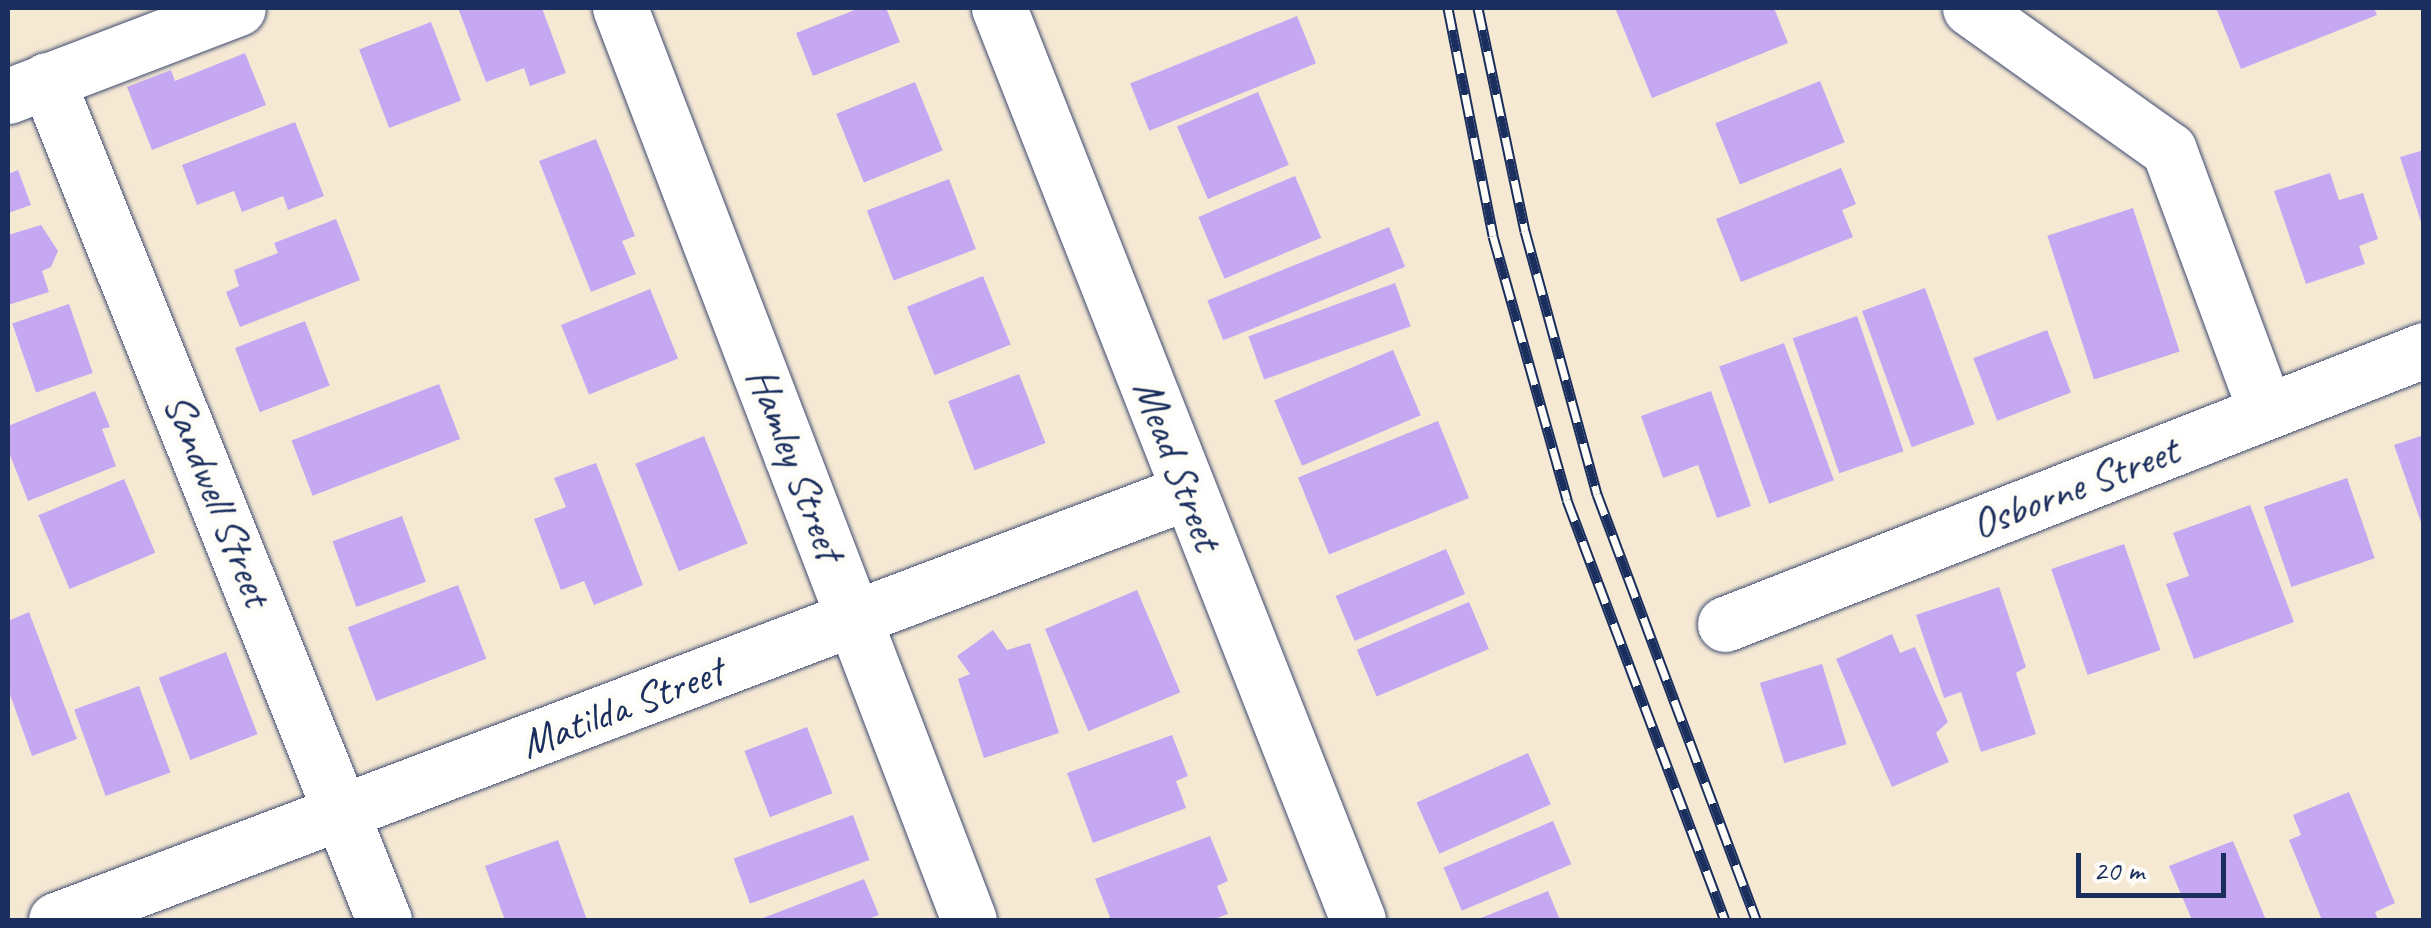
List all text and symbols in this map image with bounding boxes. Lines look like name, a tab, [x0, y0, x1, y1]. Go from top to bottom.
street label: Hamley Street	[735, 361, 855, 567]
street label: Mead Street	[1121, 372, 1233, 558]
street label: Sandwell Street	[152, 386, 282, 614]
street label: Osborne Street	[1964, 425, 2186, 551]
street label: Matilda Street	[514, 646, 730, 770]
scale bar	[2081, 833, 2231, 895]
text: 20 m	[2093, 851, 2144, 889]

